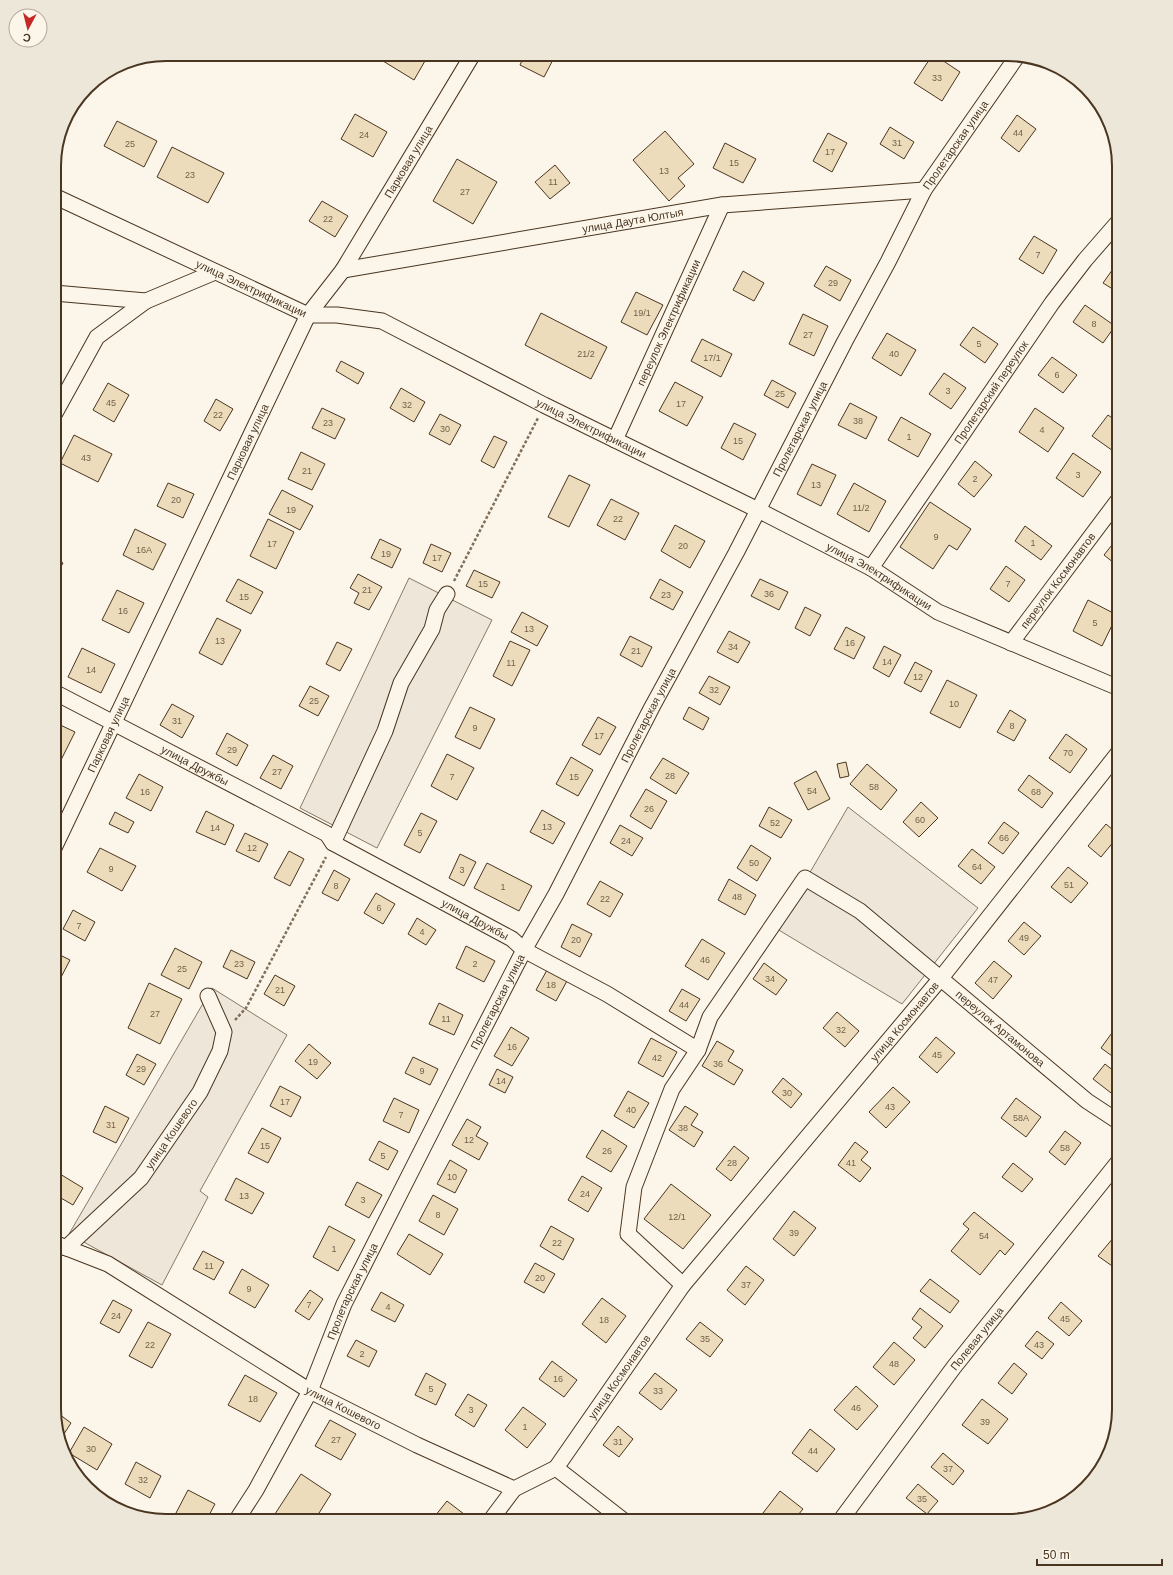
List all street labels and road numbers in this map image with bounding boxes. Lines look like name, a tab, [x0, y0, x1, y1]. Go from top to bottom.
street label: Пролетарская улица	[920, 98, 991, 192]
street label: Парковая улица	[382, 122, 435, 200]
street label: улица Даута Юлтыя	[581, 206, 684, 235]
street label: улица Электрификации	[194, 257, 309, 320]
street label: переулок Электрификации	[635, 258, 702, 388]
street label: Пролетарский переулок	[952, 338, 1031, 446]
street label: Пролетарская улица	[770, 378, 830, 478]
street label: улица Электрификации	[534, 396, 648, 460]
street label: Парковая улица	[224, 401, 271, 482]
street label: переулок Космонавтов	[1018, 530, 1098, 631]
street label: улица Электрификации	[825, 540, 934, 612]
street label: Пролетарская улица	[619, 665, 679, 764]
street label: Парковая улица	[85, 694, 132, 774]
street label: улица Дружбы	[159, 743, 231, 788]
street label: улица Дружбы	[440, 897, 511, 942]
street label: Пролетарская улица	[468, 951, 527, 1051]
street label: улица Космонавтов	[868, 979, 941, 1064]
street label: переулок Артамонова	[954, 988, 1048, 1070]
street label: улица Кошевого	[143, 1097, 200, 1171]
street label: Пролетарская улица	[325, 1240, 380, 1341]
street label: Полевая улица	[948, 1304, 1006, 1373]
street label: улица Космонавтов	[586, 1332, 653, 1421]
street label: улица Кошевого	[304, 1384, 383, 1432]

